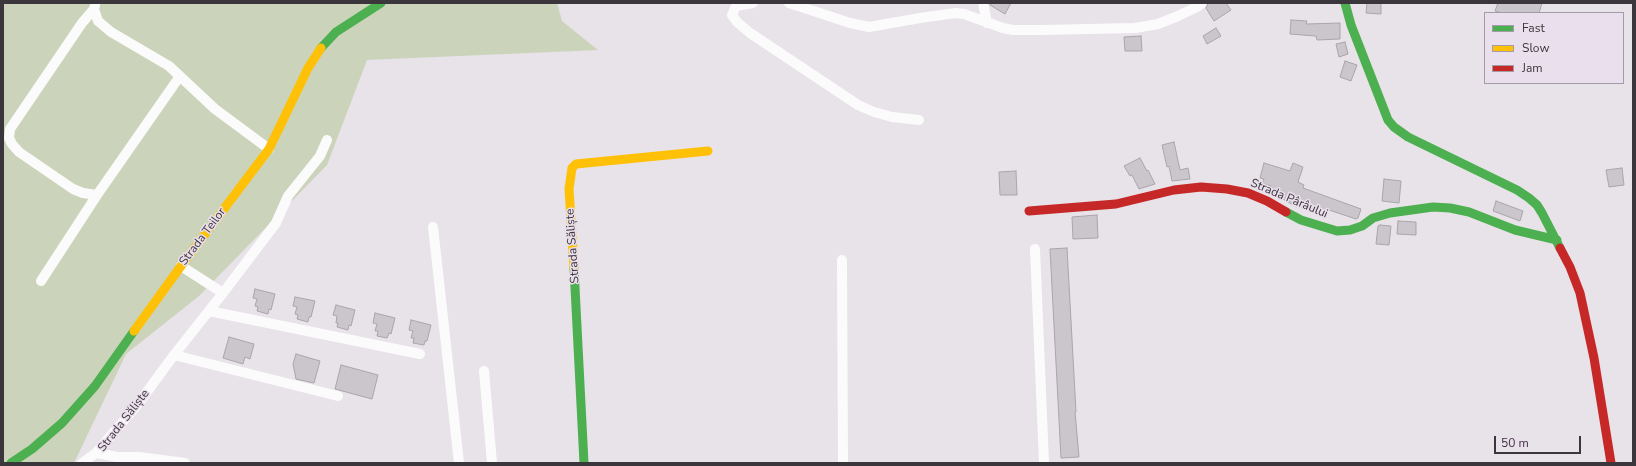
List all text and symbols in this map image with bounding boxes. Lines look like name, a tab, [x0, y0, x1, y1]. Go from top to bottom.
legend	[1484, 12, 1624, 84]
text: Fast	[1522, 20, 1545, 36]
text: Slow	[1522, 40, 1550, 56]
text: Jam	[1522, 60, 1543, 76]
street label: Strada Pârâului	[1248, 176, 1330, 222]
street label: Strada Teilor	[177, 205, 229, 269]
street label: Strada Săliște	[563, 208, 583, 284]
street label: Strada Săliște	[95, 387, 153, 455]
scale bar	[1496, 428, 1583, 454]
text: 50 m	[1501, 435, 1529, 451]

